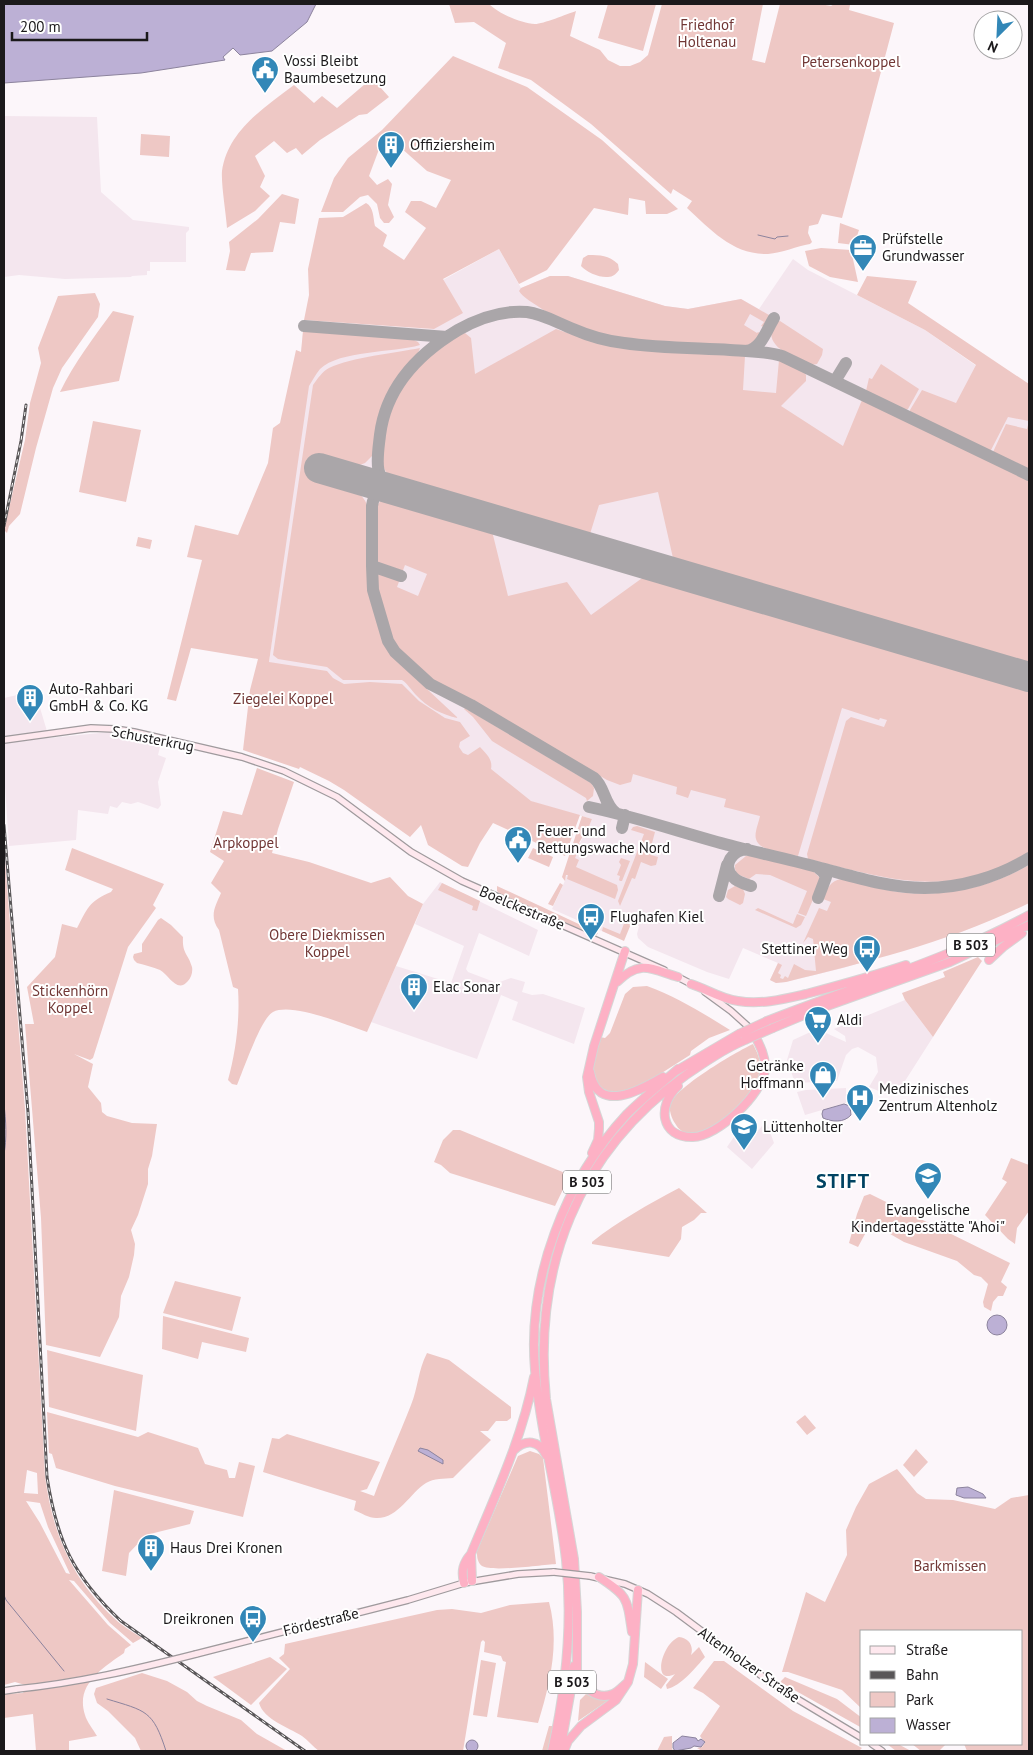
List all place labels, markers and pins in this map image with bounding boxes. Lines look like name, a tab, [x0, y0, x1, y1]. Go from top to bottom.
place label: Vossi Bleibt Baumbesetzung	[283, 51, 386, 87]
public building icon: Vossi Bleibt Baumbesetzung	[250, 55, 280, 94]
building icon: Offiziersheim	[376, 130, 406, 169]
place label: Offiziersheim	[410, 135, 495, 154]
place label: Prüfstelle Grundwasser	[882, 229, 964, 265]
office icon: Prüfstelle Grundwasser	[848, 233, 878, 272]
place label: Auto-Rahbari GmbH & Co. KG	[49, 679, 148, 715]
building icon: Auto-Rahbari GmbH & Co. KG	[15, 683, 45, 722]
place label: Feuer- und Rettungswache Nord	[537, 821, 670, 857]
public building icon: Feuer- und Rettungswache Nord	[503, 825, 533, 864]
bus stop icon: Flughafen Kiel	[576, 902, 606, 941]
place label: Flughafen Kiel	[610, 907, 704, 926]
bus stop icon: Stettiner Weg	[852, 934, 882, 973]
place label: Stettiner Weg	[761, 939, 848, 958]
building icon: Elac Sonar	[399, 972, 429, 1011]
place label: Elac Sonar	[433, 977, 500, 996]
supermarket icon: Aldi	[803, 1005, 833, 1044]
place label: Aldi	[837, 1010, 862, 1029]
place label: Getränke Hoffmann	[740, 1056, 804, 1092]
shop icon: Getränke Hoffmann	[808, 1060, 838, 1099]
place label: Medizinisches Zentrum Altenholz	[879, 1079, 997, 1115]
hospital icon: Medizinisches Zentrum Altenholz	[845, 1083, 875, 1122]
school or university icon: Lüttenholter	[729, 1112, 759, 1151]
place label: Lüttenholter	[763, 1117, 843, 1136]
school or university icon: Evangelische Kindertagesstätte "Ahoi"	[913, 1161, 943, 1200]
place label: Evangelische Kindertagesstätte "Ahoi"	[851, 1200, 1005, 1236]
building icon: Haus Drei Kronen	[136, 1533, 166, 1572]
place label: Haus Drei Kronen	[170, 1538, 282, 1557]
bus stop icon: Dreikronen	[238, 1604, 268, 1643]
place label: Dreikronen	[163, 1609, 234, 1628]

